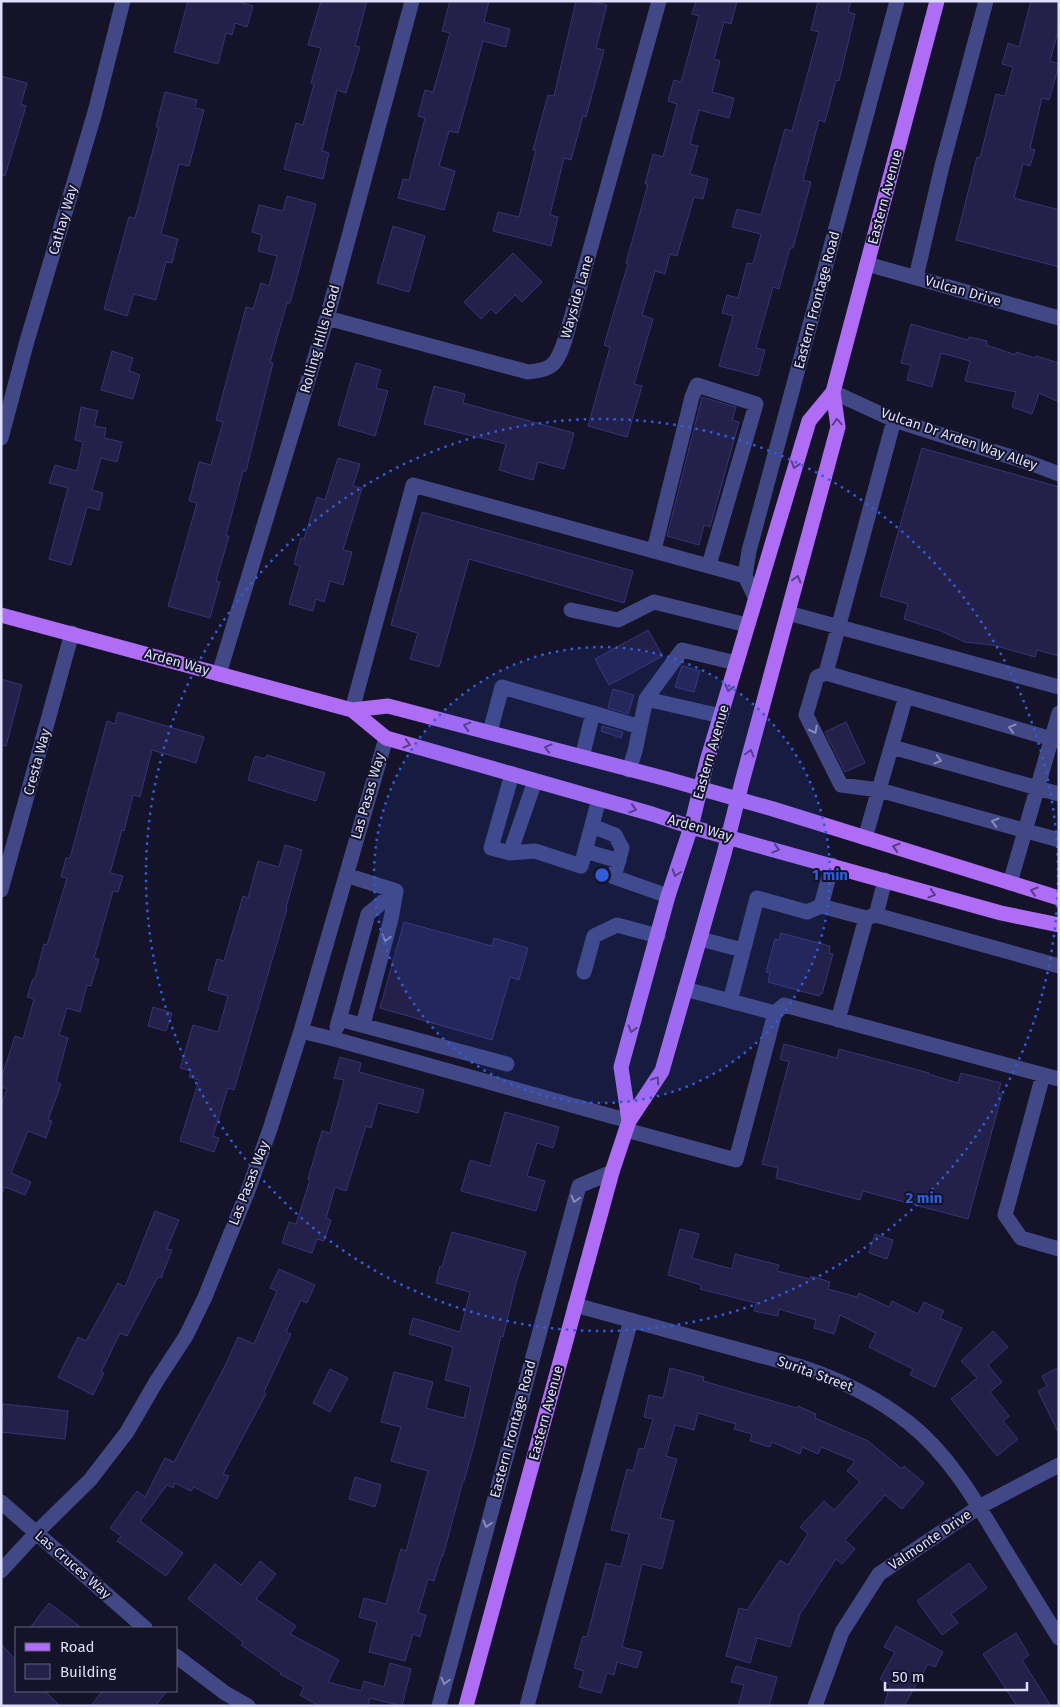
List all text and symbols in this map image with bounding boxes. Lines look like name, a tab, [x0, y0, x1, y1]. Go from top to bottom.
street label: Eastern Avenue	[864, 148, 906, 246]
street label: Cathay Way	[45, 183, 81, 257]
street label: Eastern Frontage Road	[790, 229, 844, 371]
street label: Wayside Lane	[557, 253, 597, 341]
street label: Vulcan Drive	[923, 272, 1003, 310]
street label: Rolling Hills Road	[296, 283, 344, 395]
street label: Vulcan Dr Arden Way Alley	[878, 404, 1040, 474]
one-way arrow	[831, 418, 842, 426]
one-way arrow	[791, 461, 801, 469]
one-way arrow	[791, 575, 802, 583]
street label: Arden Way	[143, 645, 211, 679]
one-way arrow	[725, 684, 735, 692]
street label: Eastern Avenue	[689, 703, 733, 801]
one-way arrow	[463, 721, 472, 732]
one-way arrow	[1008, 723, 1017, 733]
one-way arrow	[808, 725, 818, 734]
street label: Cresta Way	[20, 727, 54, 797]
one-way arrow	[402, 738, 411, 749]
one-way arrow	[544, 743, 553, 754]
one-way arrow	[744, 748, 755, 757]
street label: Las Pasas Way	[348, 751, 388, 841]
one-way arrow	[934, 755, 942, 765]
one-way arrow	[628, 803, 636, 813]
street label: Arden Way	[666, 811, 734, 845]
one-way arrow	[991, 817, 1000, 828]
one-way arrow	[893, 843, 901, 853]
one-way arrow	[772, 844, 780, 854]
centre of rings	[593, 866, 611, 884]
text: 1 min	[812, 866, 848, 884]
one-way arrow	[671, 868, 681, 877]
one-way arrow	[1030, 886, 1039, 896]
one-way arrow	[928, 888, 936, 898]
one-way arrow	[381, 934, 392, 943]
one-way arrow	[627, 1025, 637, 1033]
one-way arrow	[650, 1077, 659, 1086]
street label: Las Pasas Way	[225, 1138, 273, 1228]
text: 2 min	[906, 1189, 942, 1207]
one-way arrow	[571, 1194, 581, 1202]
street label: Surita Street	[775, 1352, 856, 1396]
street label: Eastern Frontage Road	[486, 1358, 540, 1500]
street label: Eastern Avenue	[525, 1364, 567, 1462]
street label: Valmonte Drive	[885, 1506, 975, 1574]
one-way arrow	[483, 1520, 493, 1528]
street label: Las Cruces Way	[31, 1527, 115, 1603]
legend	[15, 1627, 178, 1692]
text: Road	[60, 1638, 95, 1656]
scale bar	[885, 1660, 1028, 1692]
text: Building	[60, 1663, 116, 1681]
text: 50 m	[892, 1668, 925, 1686]
one-way arrow	[441, 1677, 451, 1685]

